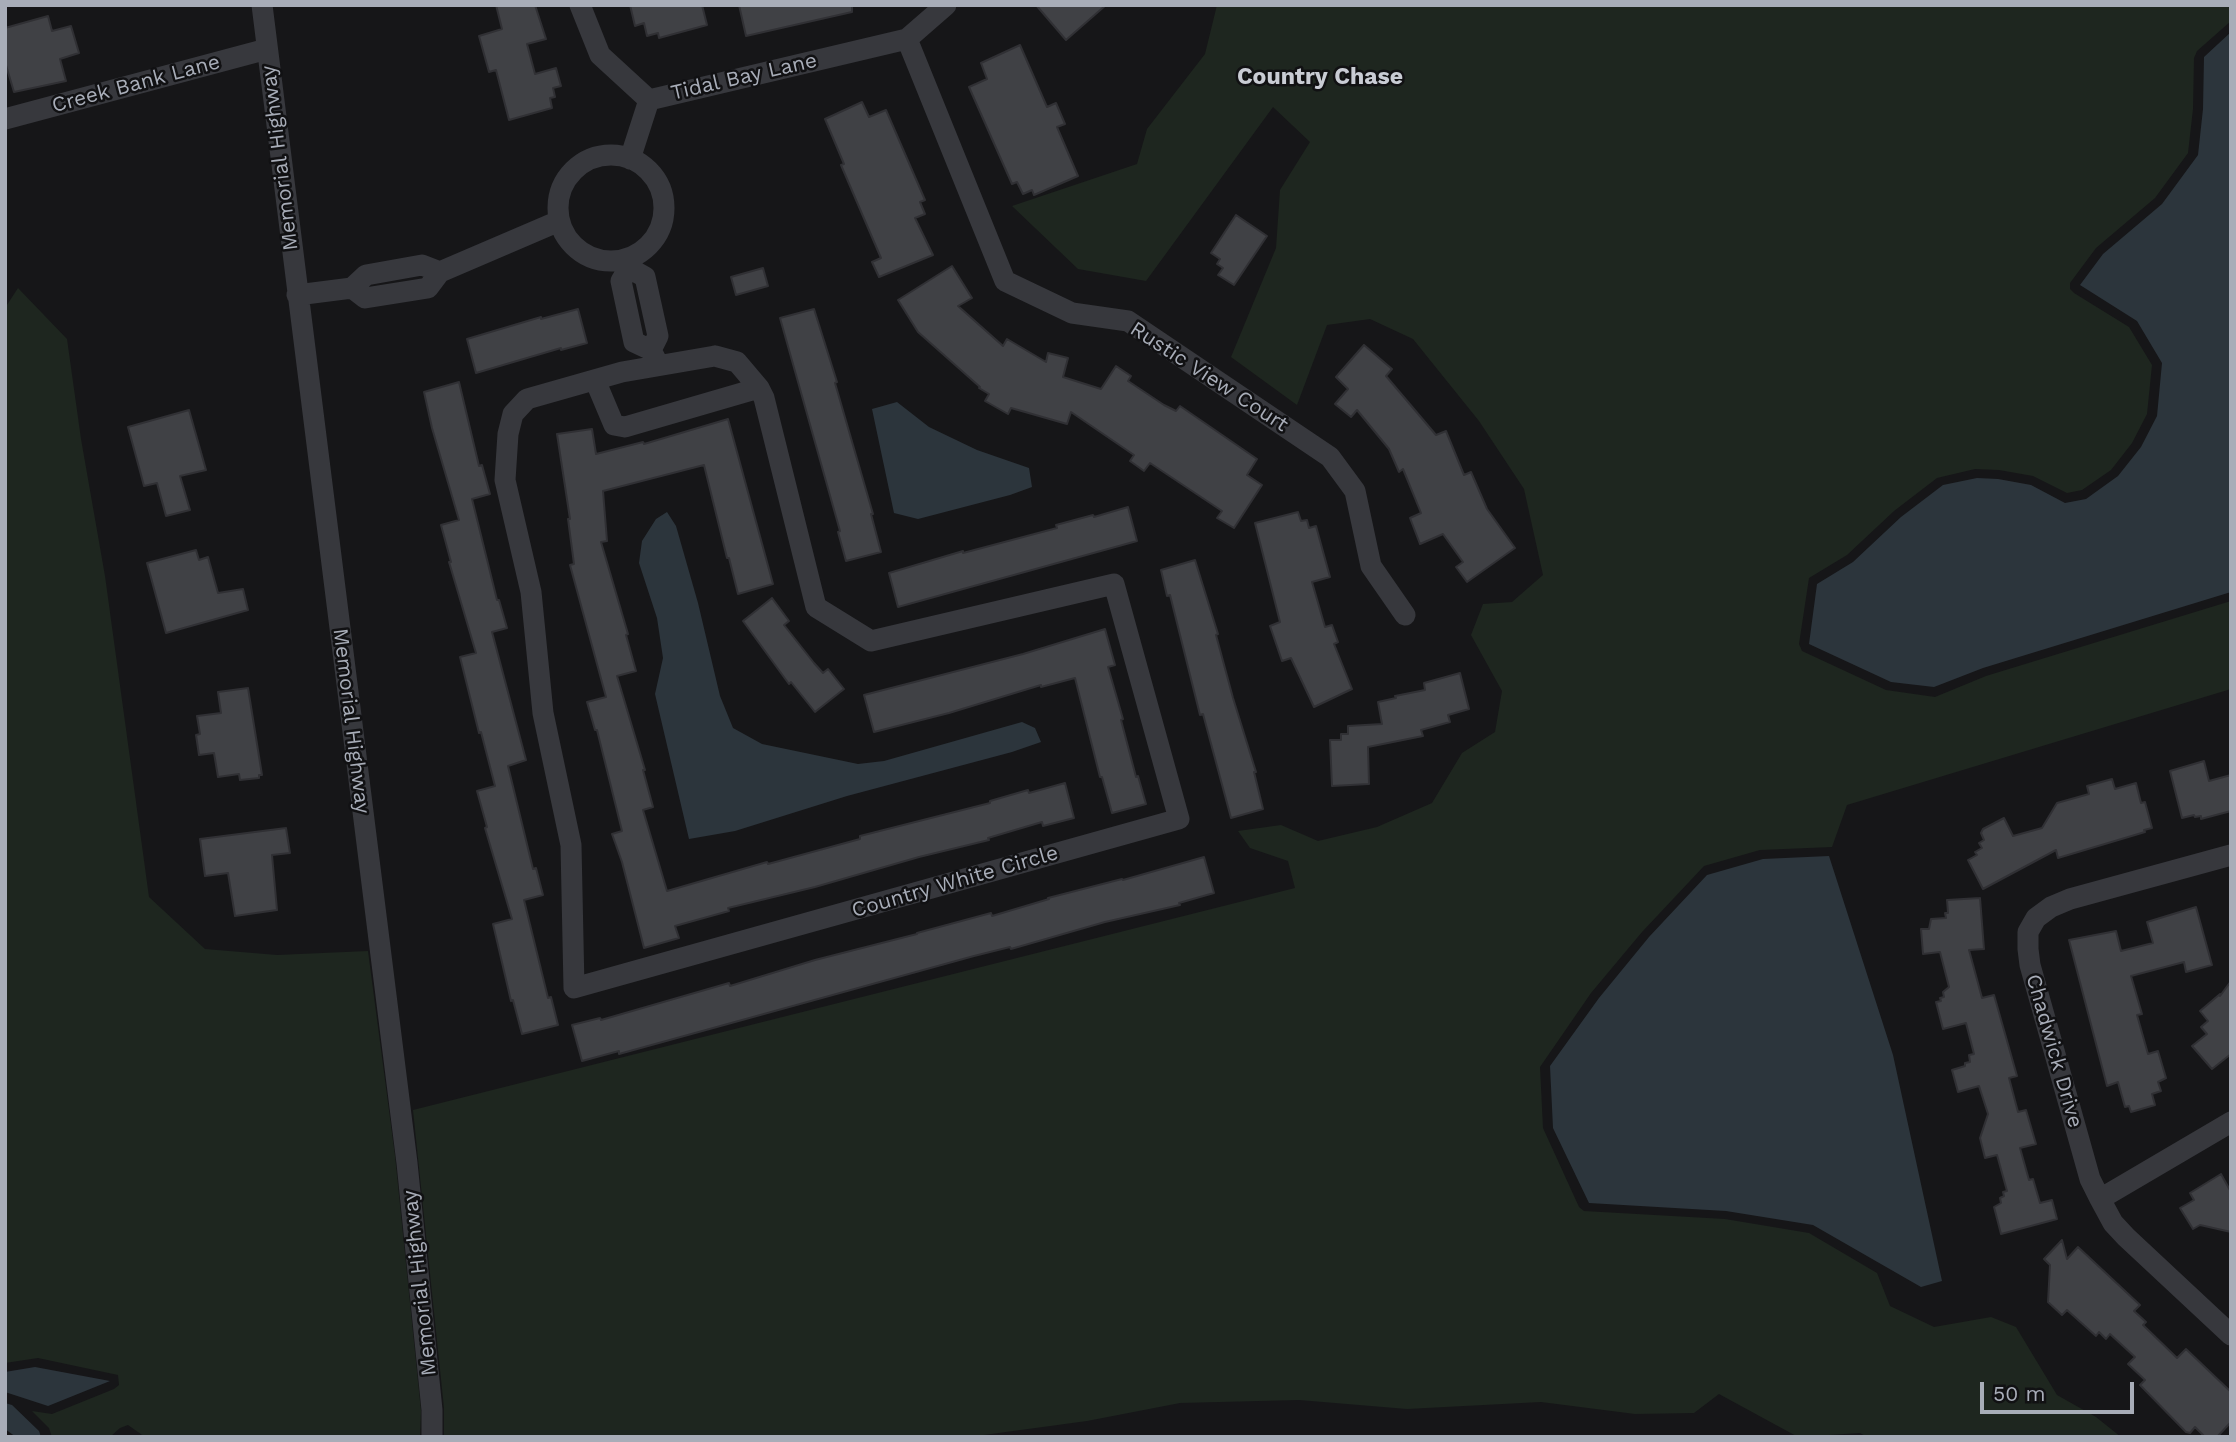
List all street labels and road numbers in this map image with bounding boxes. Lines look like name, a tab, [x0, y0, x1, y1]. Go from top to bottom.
street label: Tidal Bay Lane	[669, 48, 819, 106]
street label: Creek Bank Lane	[49, 49, 223, 119]
street label: Memorial Highway	[256, 64, 304, 252]
street label: Rustic View Court	[1125, 316, 1293, 438]
street label: Memorial Highway	[327, 627, 375, 815]
street label: Country White Circle	[849, 840, 1061, 924]
street label: Chadwick Drive	[2020, 971, 2088, 1131]
street label: Memorial Highway	[398, 1189, 442, 1377]

